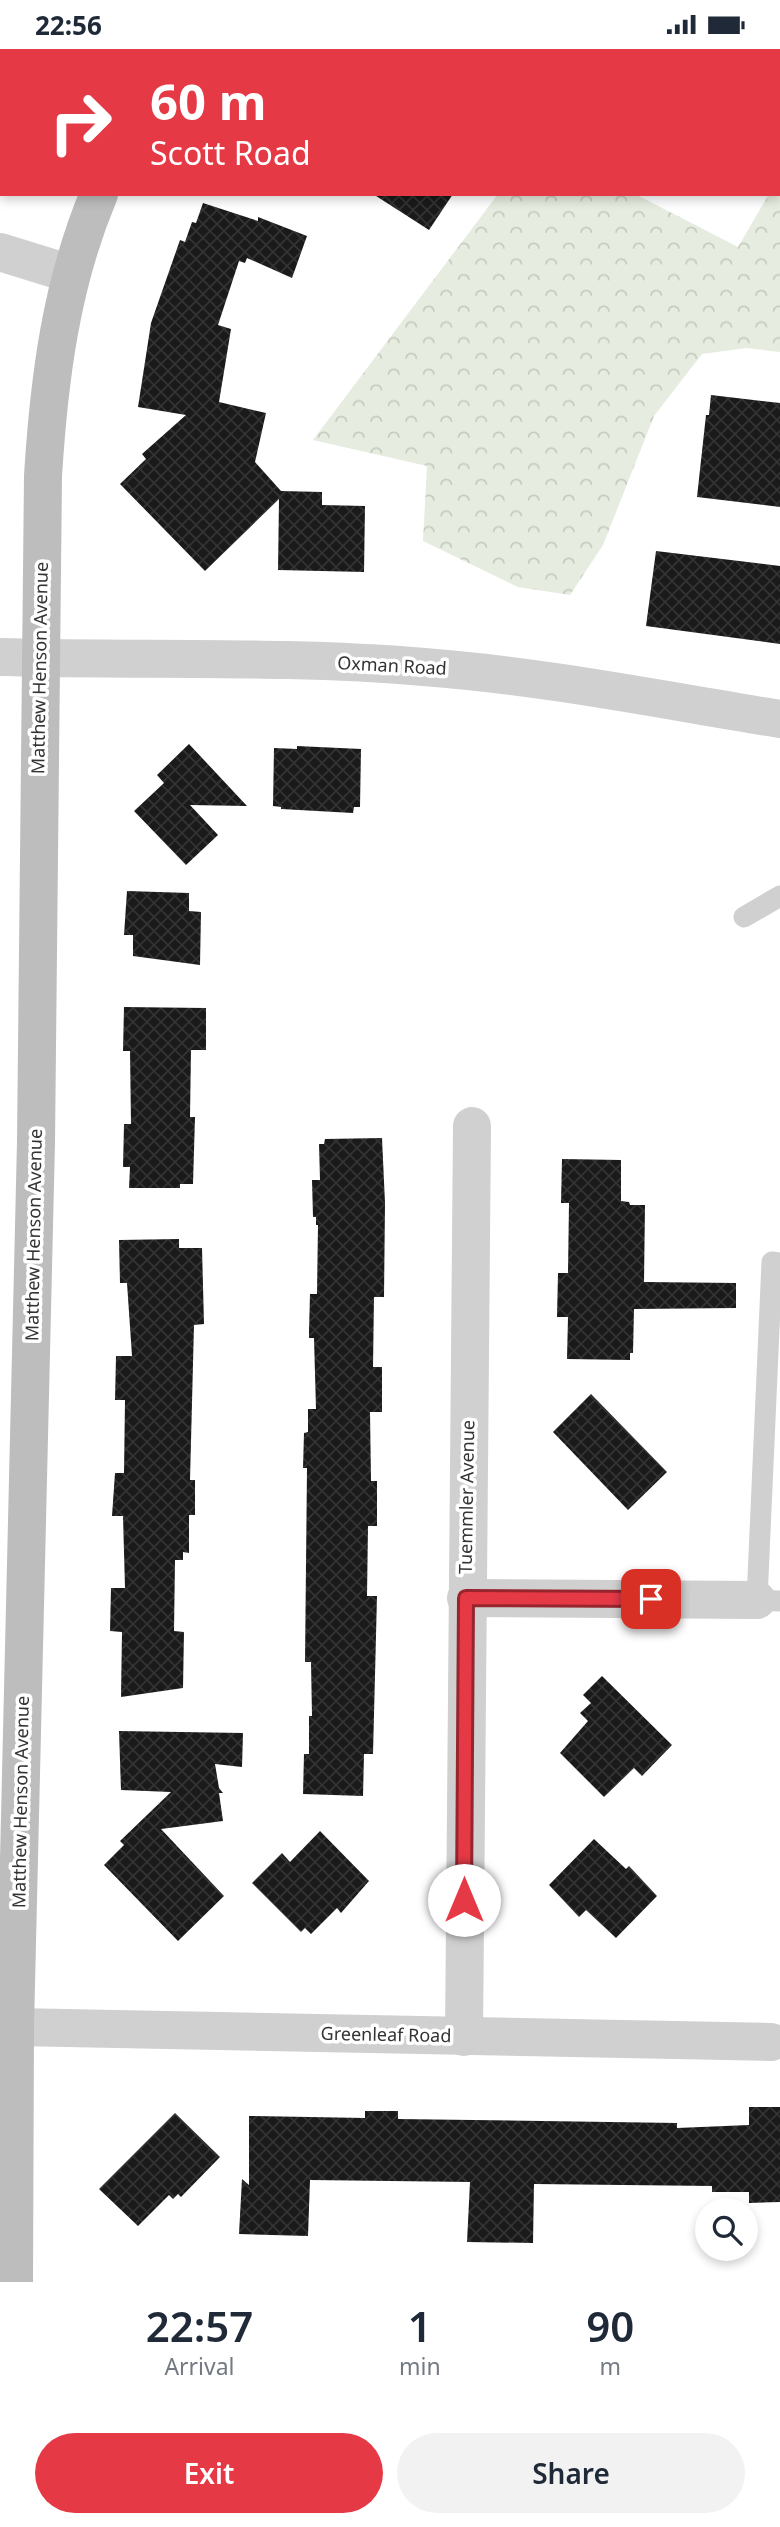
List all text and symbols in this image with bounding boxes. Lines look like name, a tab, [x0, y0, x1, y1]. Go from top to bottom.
text: 22:56	[35, 7, 102, 43]
text: 60 m	[150, 68, 267, 134]
icon: right	[35, 77, 126, 168]
text: Scott Road	[150, 131, 311, 174]
street label: Matthew Henson Avenue	[25, 562, 53, 774]
street label: Oxman Road	[337, 650, 447, 680]
street label: Matthew Henson Avenue	[19, 1129, 47, 1341]
street label: Tuemmler Avenue	[453, 1420, 479, 1574]
pin	[621, 1569, 681, 1629]
icon: arrive	[632, 1580, 670, 1618]
street label: Matthew Henson Avenue	[6, 1696, 34, 1908]
position arrow	[427, 1863, 501, 1937]
street label: Greenleaf Road	[320, 2021, 452, 2047]
map controls	[695, 2198, 758, 2261]
button: search	[695, 2198, 758, 2261]
text: 22:57	[146, 2297, 253, 2354]
text: 1	[408, 2297, 432, 2354]
text: 90	[586, 2297, 634, 2354]
text: Arrival	[164, 2350, 235, 2382]
text: min	[399, 2350, 441, 2382]
text: m	[600, 2350, 621, 2382]
button: Exit	[35, 2433, 383, 2513]
button: Share	[397, 2433, 745, 2513]

